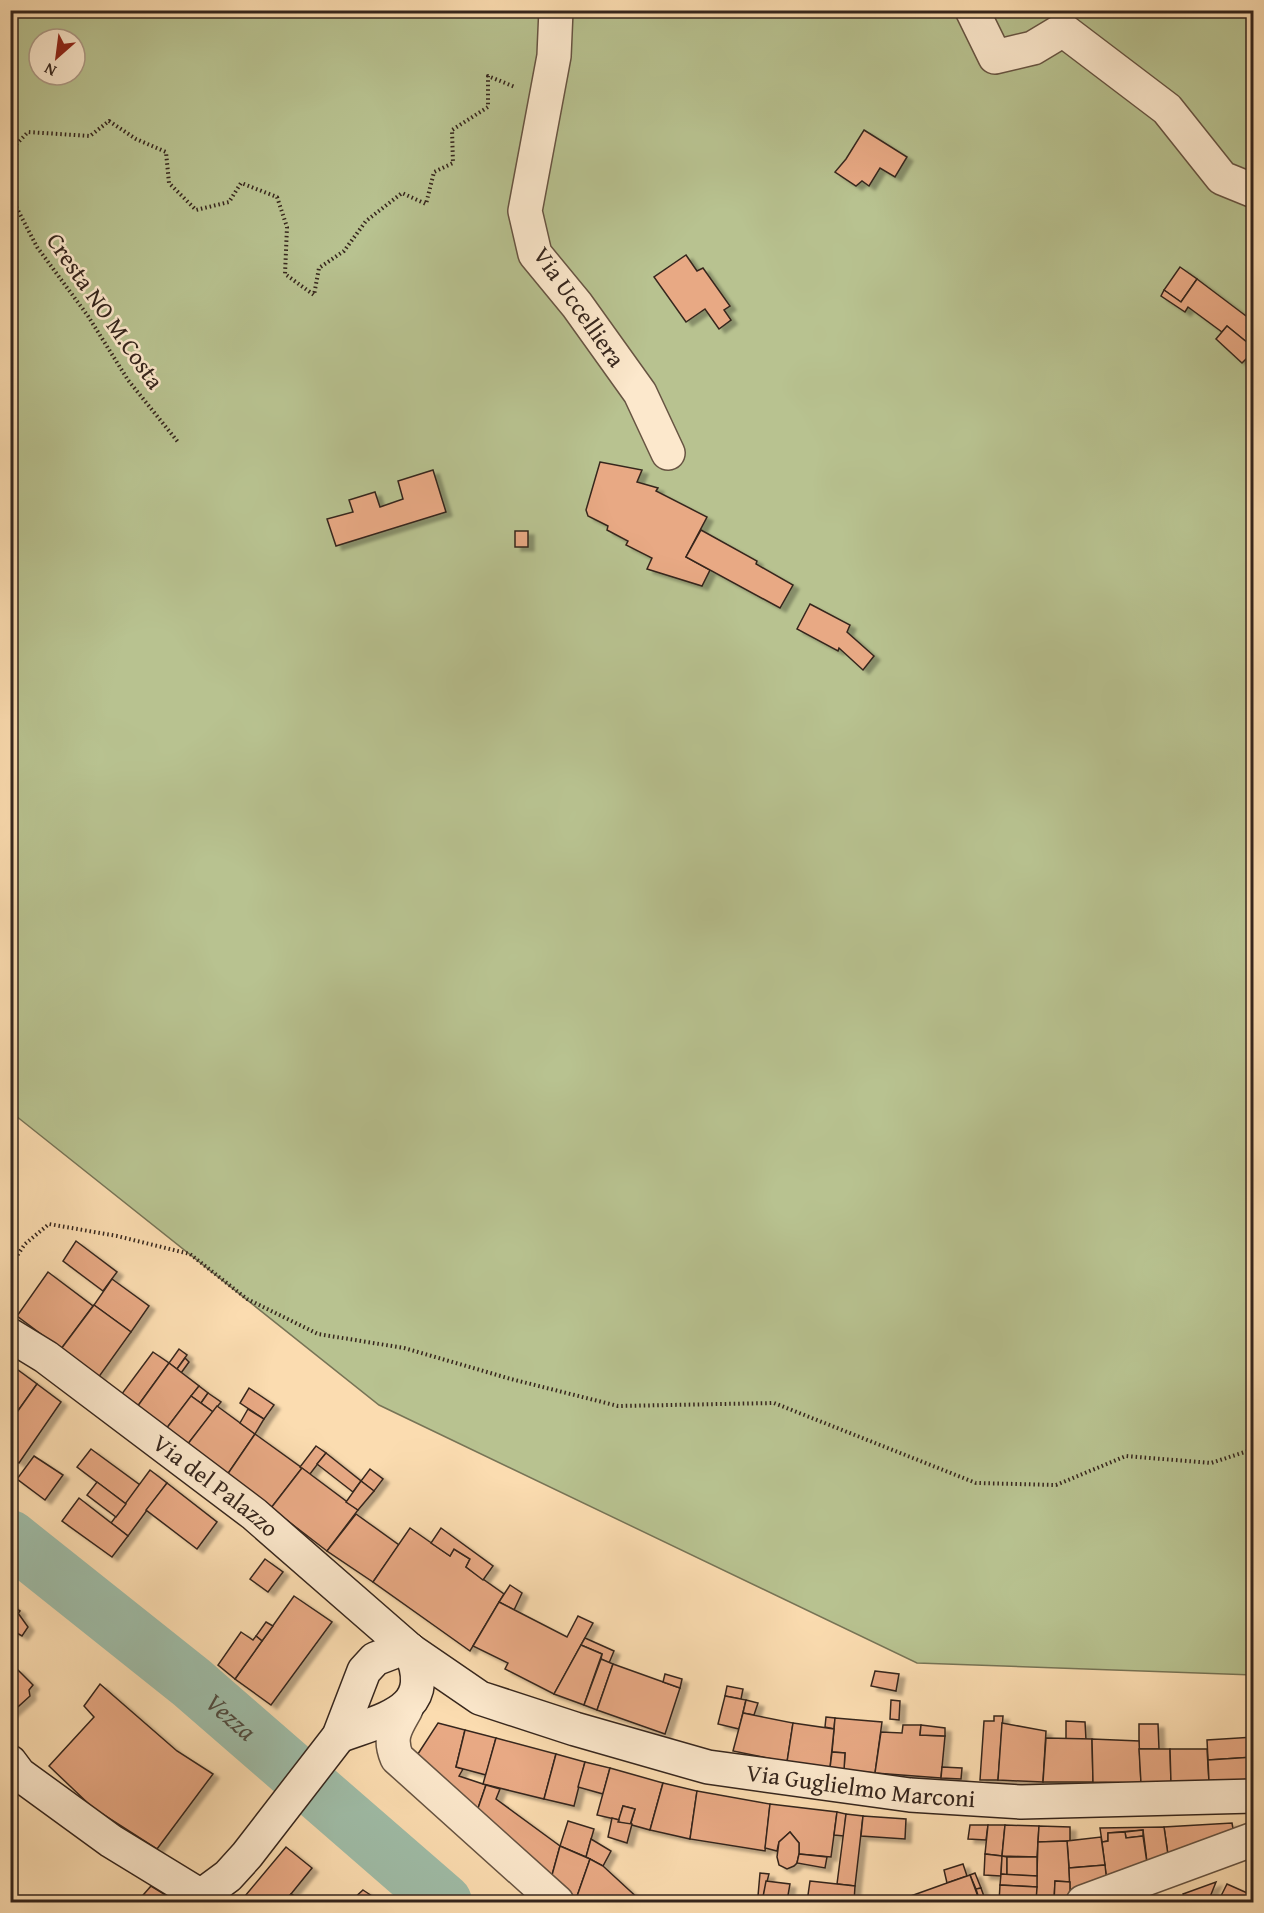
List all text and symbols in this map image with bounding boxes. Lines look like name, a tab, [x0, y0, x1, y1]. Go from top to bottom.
north arrow	[27, 27, 87, 87]
text: N	[39, 57, 60, 83]
street label: Cresta NO M.Costa	[38, 225, 173, 397]
street label: Via Uccelliera	[525, 239, 634, 375]
street label: Via del Palazzo	[145, 1425, 287, 1545]
water label: Vezza	[197, 1683, 265, 1750]
street label: Via Guglielmo Marconi	[744, 1755, 977, 1816]

